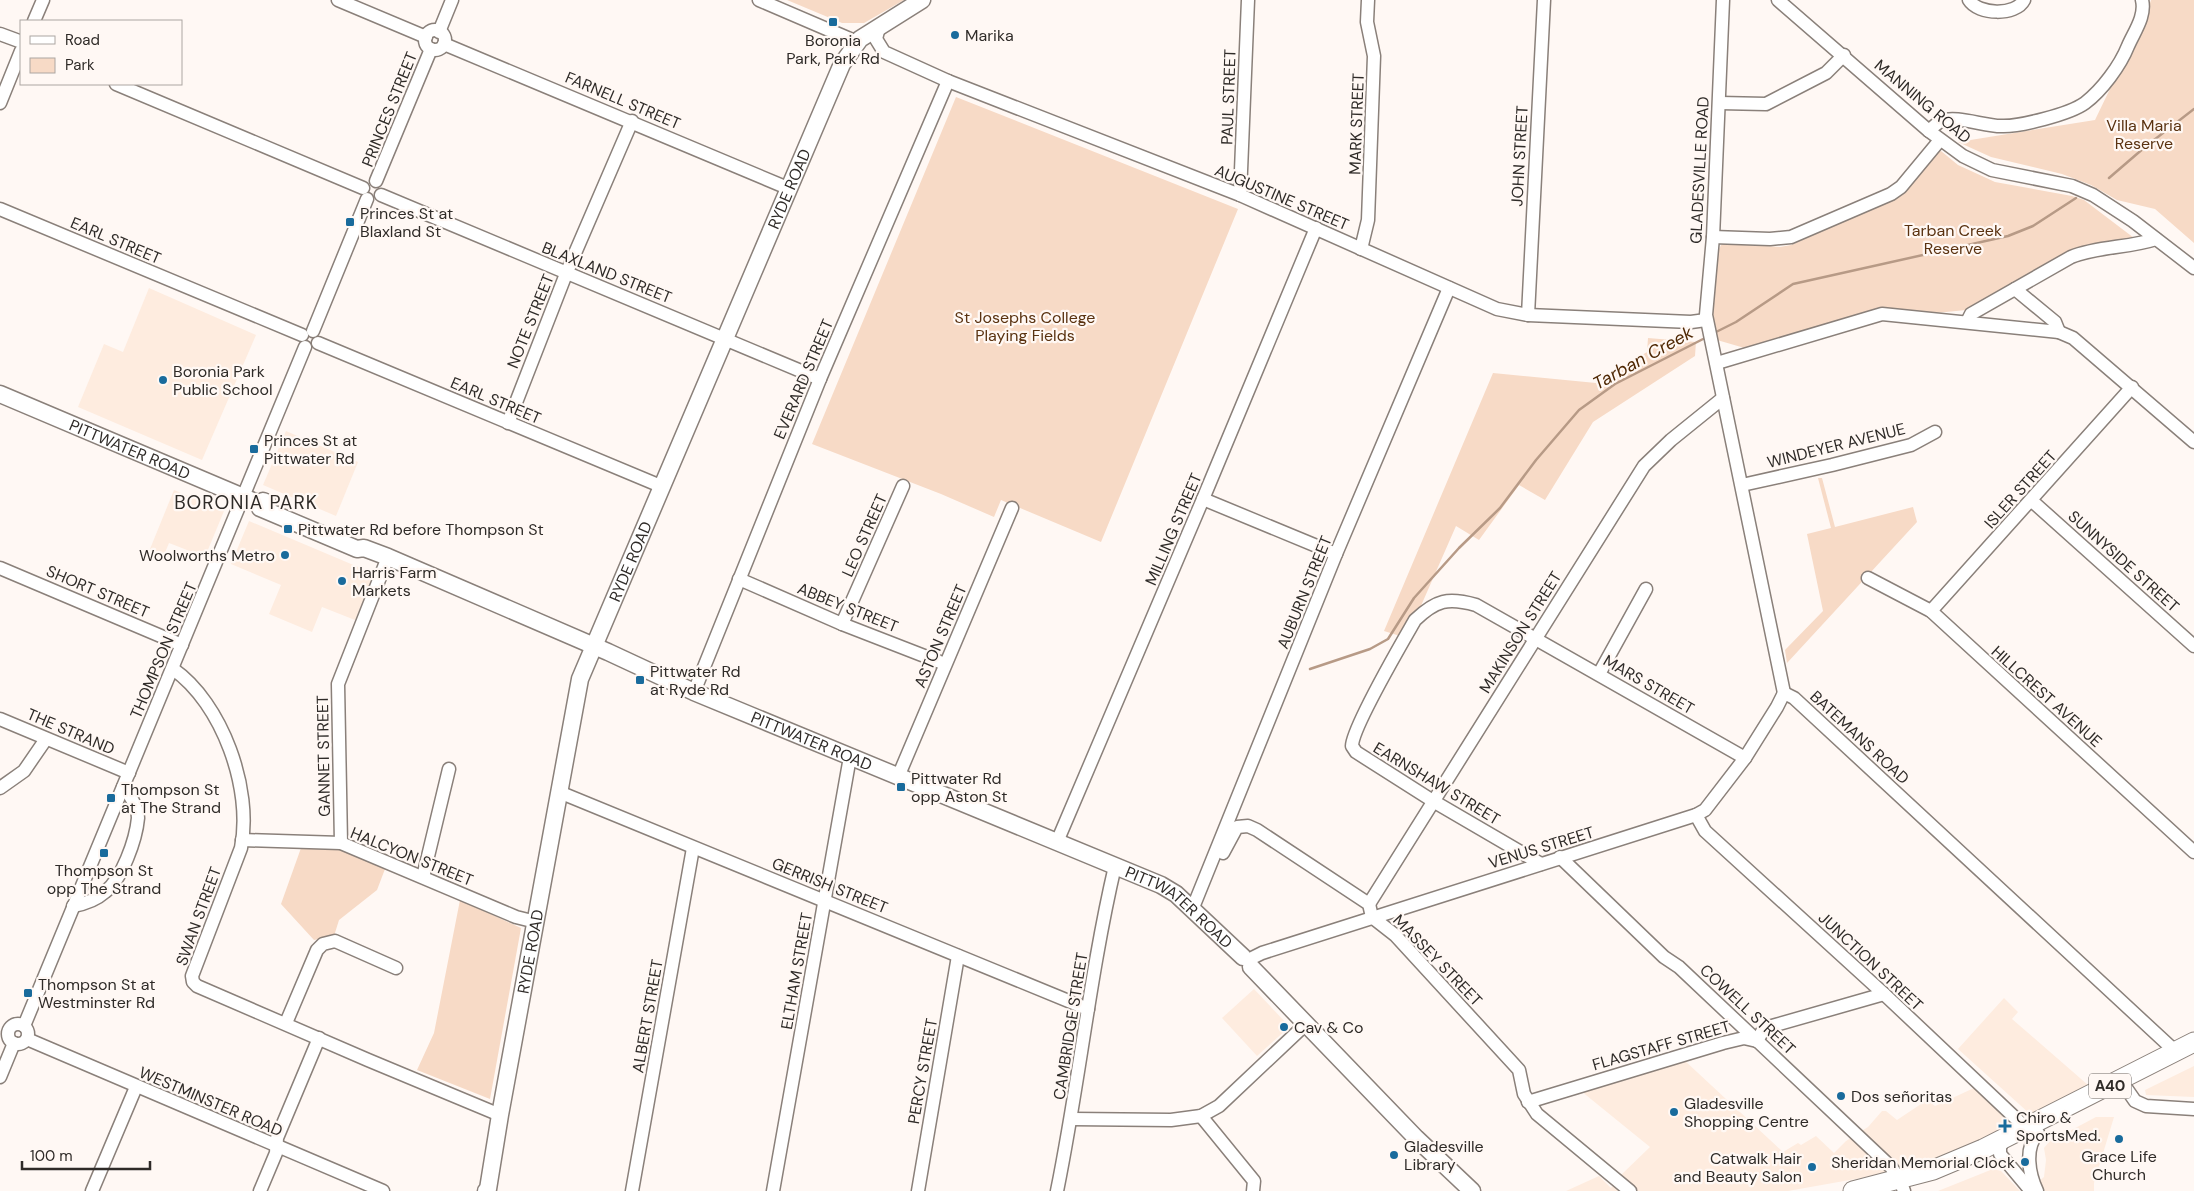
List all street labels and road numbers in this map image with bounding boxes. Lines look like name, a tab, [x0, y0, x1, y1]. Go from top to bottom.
street label: PRINCES STREET	[357, 49, 422, 170]
street label: PAUL STREET	[1216, 49, 1241, 145]
street label: MANNING ROAD	[1870, 55, 1975, 148]
street label: FARNELL STREET	[562, 67, 684, 134]
street label: MARK STREET	[1344, 73, 1369, 175]
street label: GLADESVILLE ROAD	[1685, 96, 1714, 244]
street label: JOHN STREET	[1506, 105, 1533, 207]
street label: RYDE ROAD	[763, 146, 816, 232]
street label: AUGUSTINE STREET	[1211, 160, 1352, 235]
street label: EARL STREET	[67, 212, 164, 269]
street label: BLAXLAND STREET	[539, 237, 675, 308]
street label: NOTE STREET	[502, 271, 559, 371]
street label: EVERARD STREET	[769, 316, 838, 442]
street label: EARL STREET	[447, 372, 544, 429]
street label: PITTWATER ROAD	[66, 415, 193, 484]
street label: WINDEYER AVENUE	[1765, 418, 1907, 473]
street label: ISLER STREET	[1980, 446, 2061, 533]
street label: MILLING STREET	[1140, 470, 1207, 588]
street label: LEO STREET	[837, 490, 892, 580]
street label: SUNNYSIDE STREET	[2064, 506, 2184, 617]
street label: RYDE ROAD	[604, 518, 657, 605]
street label: AUBURN STREET	[1272, 533, 1337, 652]
street label: SHORT STREET	[43, 560, 152, 623]
street label: MAKINSON STREET	[1474, 567, 1566, 697]
street label: ABBEY STREET	[794, 578, 901, 637]
street label: THOMPSON STREET	[125, 579, 202, 722]
street label: ASTON STREET	[909, 581, 972, 691]
street label: HILLCREST AVENUE	[1987, 641, 2107, 752]
street label: MARS STREET	[1599, 650, 1698, 719]
street label: BATEMANS ROAD	[1806, 686, 1914, 789]
street label: GANNET STREET	[312, 695, 335, 817]
street label: THE STRAND	[24, 704, 118, 759]
street label: PITTWATER ROAD	[748, 707, 875, 776]
street label: EARNSHAW STREET	[1370, 737, 1504, 830]
street label: VENUS STREET	[1486, 821, 1597, 874]
street label: HALCYON STREET	[347, 822, 476, 891]
street label: GERRISH STREET	[769, 853, 891, 918]
street label: PITTWATER ROAD	[1122, 861, 1237, 953]
street label: SWAN STREET	[171, 864, 226, 969]
street label: JUNCTION STREET	[1814, 907, 1927, 1015]
street label: RYDE ROAD	[512, 908, 549, 996]
street label: MASSEY STREET	[1388, 910, 1487, 1011]
street label: ELTHAM STREET	[776, 911, 817, 1031]
street label: CAMBRIDGE STREET	[1048, 951, 1093, 1101]
street label: ALBERT STREET	[627, 958, 668, 1075]
street label: COWELL STREET	[1695, 960, 1800, 1059]
street label: FLAGSTAFF STREET	[1590, 1016, 1732, 1075]
street label: PERCY STREET	[903, 1017, 942, 1126]
street label: WESTMINSTER ROAD	[136, 1062, 286, 1141]
road number: A40	[2089, 1074, 2131, 1098]

